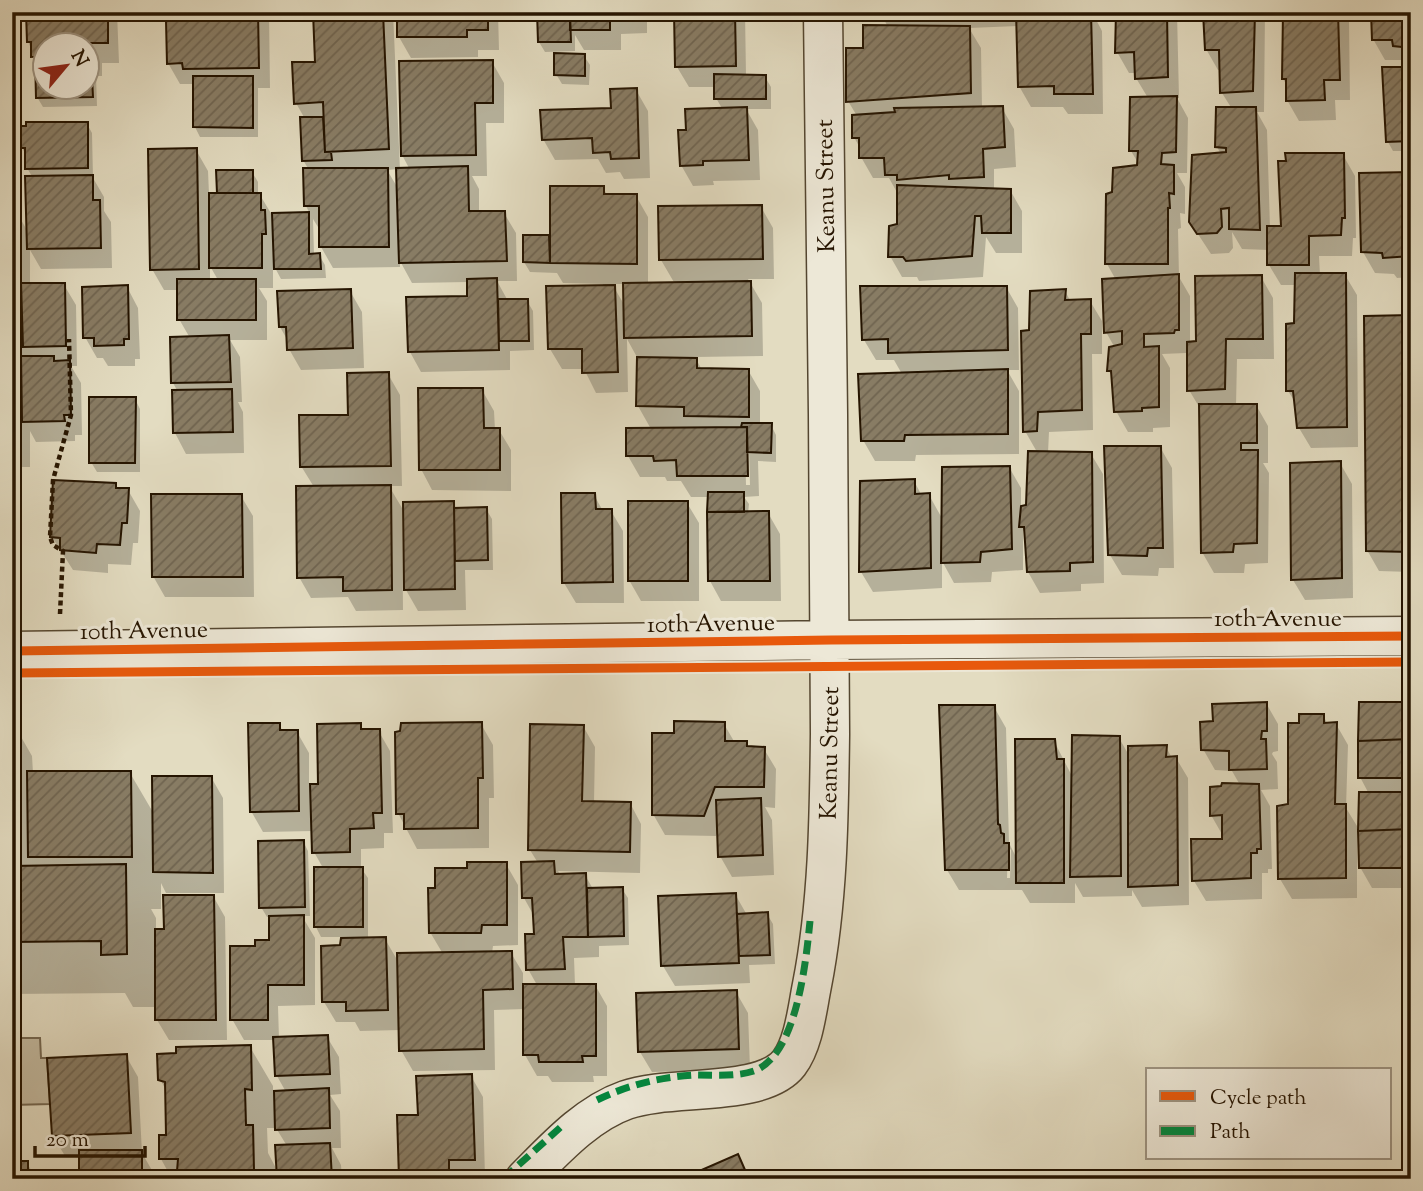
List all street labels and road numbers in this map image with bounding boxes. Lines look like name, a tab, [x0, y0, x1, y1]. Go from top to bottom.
street label: Keanu Street	[809, 119, 845, 253]
street label: 10th Avenue	[1214, 603, 1342, 637]
street label: 10th Avenue	[647, 607, 775, 643]
street label: 10th Avenue	[80, 614, 208, 650]
street label: Keanu Street	[813, 686, 849, 820]

